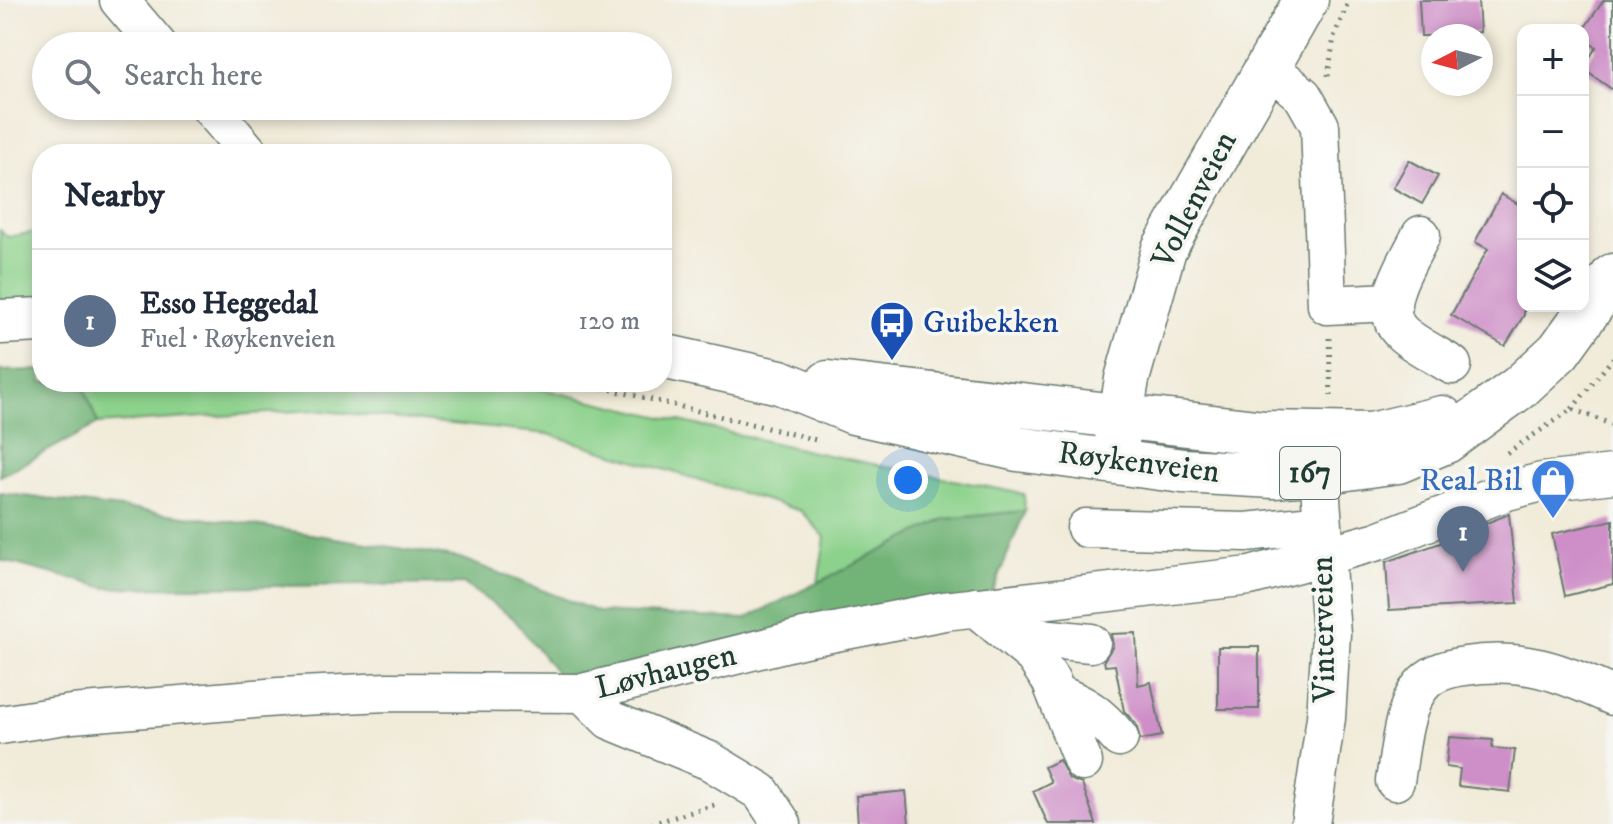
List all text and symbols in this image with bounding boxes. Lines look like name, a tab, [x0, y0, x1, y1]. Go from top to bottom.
north arrow	[1421, 24, 1493, 96]
map controls	[1517, 24, 1589, 312]
button: +	[1517, 24, 1589, 96]
search box	[32, 32, 672, 120]
icon: search	[60, 54, 104, 98]
text: Search here	[124, 58, 263, 95]
button: −	[1517, 96, 1589, 168]
street label: Vollenveien	[1143, 125, 1247, 276]
button: locate	[1517, 168, 1589, 240]
text: Nearby	[64, 175, 165, 217]
button: layers	[1517, 240, 1589, 312]
text: Esso Heggedal	[140, 286, 318, 323]
bus stop icon: Guibekken	[868, 299, 916, 362]
place label: Guibekken	[923, 303, 1059, 343]
text: 1	[85, 305, 95, 338]
text: 120 m	[579, 305, 640, 338]
text: Fuel · Røykenveien	[140, 323, 336, 356]
street label: Røykenveien	[1056, 433, 1222, 493]
road number: 167	[1280, 447, 1340, 499]
shop icon: Real Bil	[1529, 457, 1577, 520]
your location	[888, 460, 928, 500]
place label: Real Bil	[1420, 461, 1522, 501]
pin: 1	[1437, 506, 1489, 572]
street label: Vinterveien	[1303, 555, 1345, 703]
street label: Løvhaugen	[591, 635, 741, 709]

